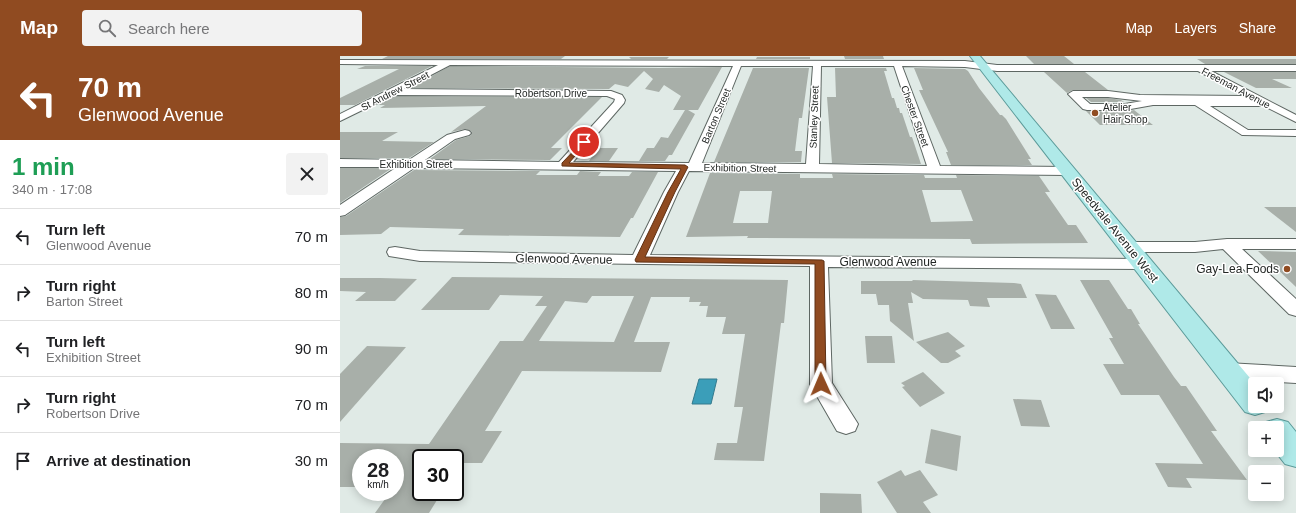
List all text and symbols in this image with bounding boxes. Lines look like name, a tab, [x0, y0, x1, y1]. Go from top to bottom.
search box	[82, 10, 362, 46]
text: Map	[20, 17, 58, 38]
icon: search	[96, 17, 118, 39]
text: Search here	[128, 20, 210, 37]
text: Map	[1125, 20, 1153, 36]
text: Layers	[1175, 20, 1217, 36]
text: Share	[1239, 20, 1276, 36]
street label: Freeman Avenue	[1200, 65, 1273, 111]
street label: St Andrew Street	[359, 69, 431, 113]
icon: left	[12, 72, 64, 124]
text: 70 m	[78, 72, 142, 103]
street label: Chester Street	[899, 84, 931, 148]
street label: Stanley Street	[807, 85, 821, 149]
street label: Barton Street	[699, 87, 733, 145]
street label: Robertson Drive	[515, 88, 588, 99]
place label: Atelier Hair Shop	[1103, 102, 1148, 125]
text: Glenwood Avenue	[78, 105, 224, 125]
marker: Atelier Hair Shop	[1090, 108, 1100, 118]
pin	[567, 125, 601, 159]
icon: arrive	[573, 131, 595, 153]
text: 1 min	[12, 153, 75, 180]
button: close	[286, 153, 328, 195]
street label: Exhibition Street	[380, 159, 453, 170]
street label: Exhibition Street	[703, 162, 777, 174]
street label: Speedvale Avenue West	[1069, 175, 1162, 286]
text: 340 m · 17:08	[12, 182, 92, 197]
text: Turn left	[46, 221, 105, 238]
icon: left	[12, 226, 34, 248]
text: 70 m	[295, 228, 328, 245]
text: Glenwood Avenue	[46, 238, 151, 253]
street label: Glenwood Avenue	[515, 251, 613, 267]
street label: Glenwood Avenue	[839, 255, 937, 269]
place label: Gay-Lea Foods	[1196, 262, 1279, 276]
marker: Gay-Lea Foods	[1282, 264, 1292, 274]
text: Turn right	[46, 277, 116, 294]
icon: right	[12, 282, 34, 304]
text: 80 m	[295, 284, 328, 301]
text: Barton Street	[46, 294, 123, 309]
text: Turn left	[46, 333, 105, 350]
icon: left	[12, 338, 34, 360]
text: 90 m	[295, 340, 328, 357]
text: Exhibition Street	[46, 350, 141, 365]
position arrow	[800, 363, 842, 405]
map controls	[1248, 377, 1284, 501]
button: sound	[1248, 377, 1284, 413]
text: Turn right	[46, 389, 116, 406]
icon: right	[12, 394, 34, 416]
text: 70 m	[295, 396, 328, 413]
text: Robertson Drive	[46, 406, 140, 421]
button: +	[1248, 421, 1284, 457]
speed limit sign: 30	[412, 449, 464, 501]
icon: arrive	[12, 450, 34, 472]
text: Arrive at destination	[46, 452, 191, 469]
text: 30 m	[295, 452, 328, 469]
text: 28	[367, 459, 389, 481]
button: −	[1248, 465, 1284, 501]
text: km/h	[367, 479, 389, 490]

